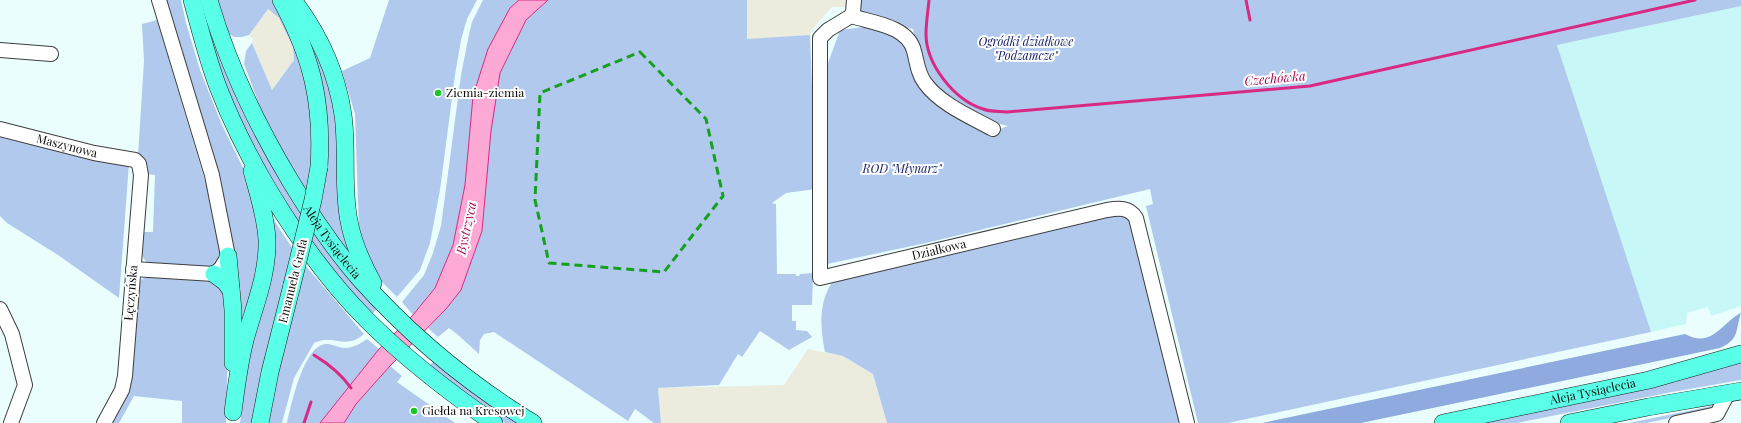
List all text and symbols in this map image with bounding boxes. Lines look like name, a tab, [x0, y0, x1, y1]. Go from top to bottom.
park label: Ogródki działkowe "Podzamcze"	[978, 33, 1074, 63]
water label: Czechówka	[1244, 66, 1306, 89]
place label: Ziemia-ziemia	[446, 84, 524, 100]
marker: Ziemia-ziemia	[433, 88, 443, 98]
street label: Maszynowa	[35, 130, 99, 160]
park label: ROD "Młynarz"	[861, 160, 943, 176]
water label: Bystrzyca	[451, 200, 479, 257]
street label: Aleja Tysiąclecia	[300, 201, 365, 282]
street label: Działkowa	[910, 235, 967, 263]
street label: Emanuela Grafa	[274, 237, 310, 324]
street label: Łęczyńska	[120, 264, 140, 321]
street label: Aleja Tysiąclecia	[1547, 374, 1637, 408]
place label: Giełda na Kresowej	[422, 402, 524, 418]
marker: Giełda na Kresowej	[409, 406, 419, 416]

